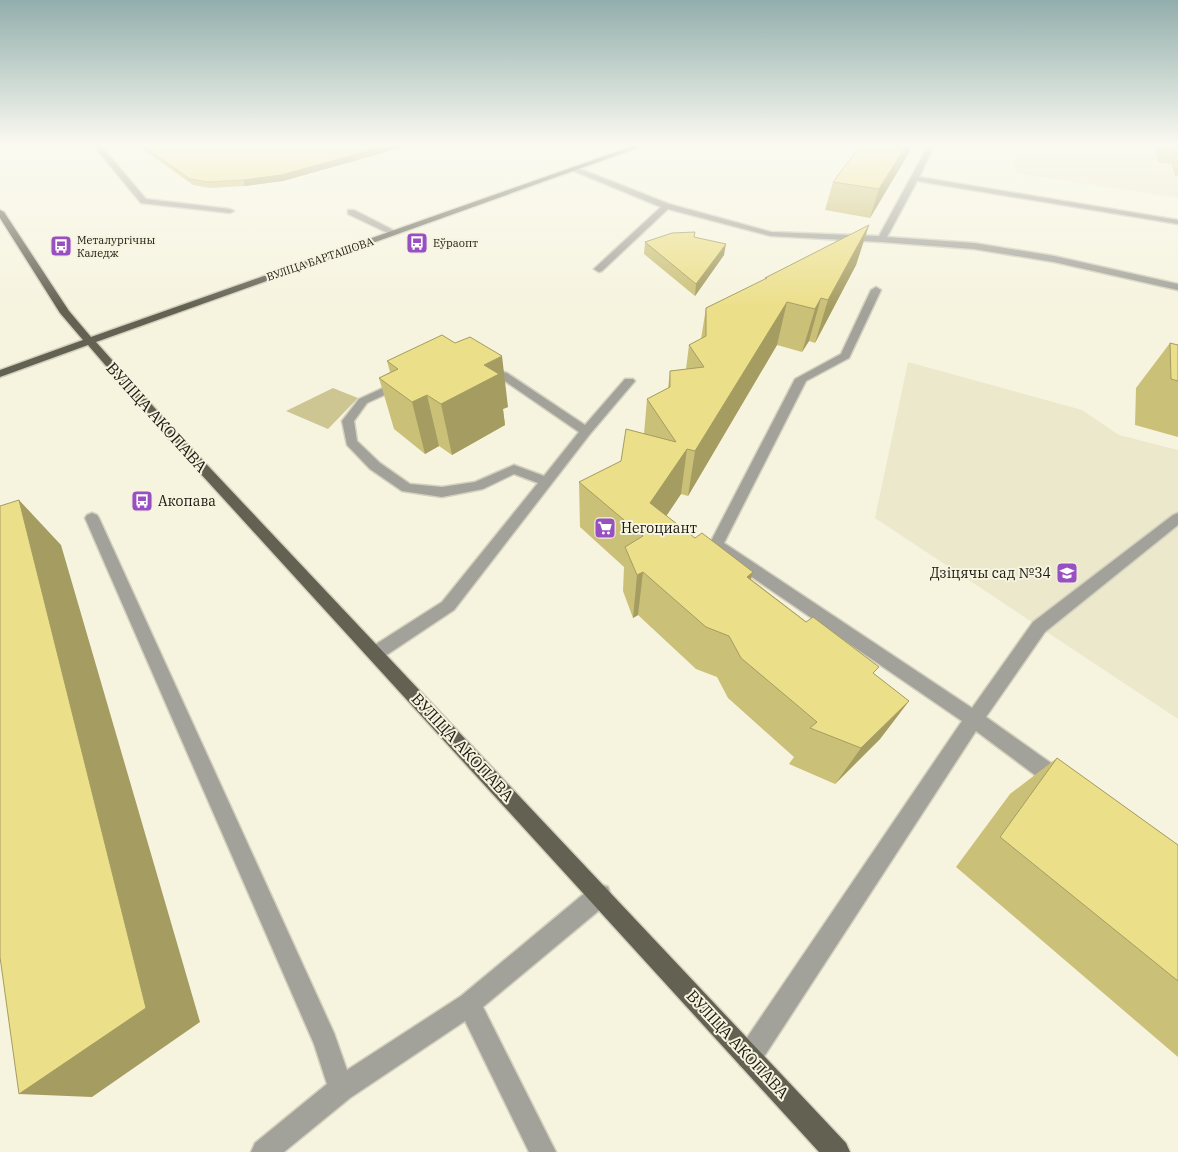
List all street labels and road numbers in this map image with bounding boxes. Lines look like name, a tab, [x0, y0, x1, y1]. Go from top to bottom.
street label: ВУЛІЦА БАРТАШОВА	[265, 234, 376, 284]
street label: ВУЛІЦА АКОПАВА	[102, 358, 212, 476]
street label: ВУЛІЦА АКОПАВА	[408, 689, 518, 805]
street label: ВУЛІЦА АКОПАВА	[683, 986, 793, 1102]

